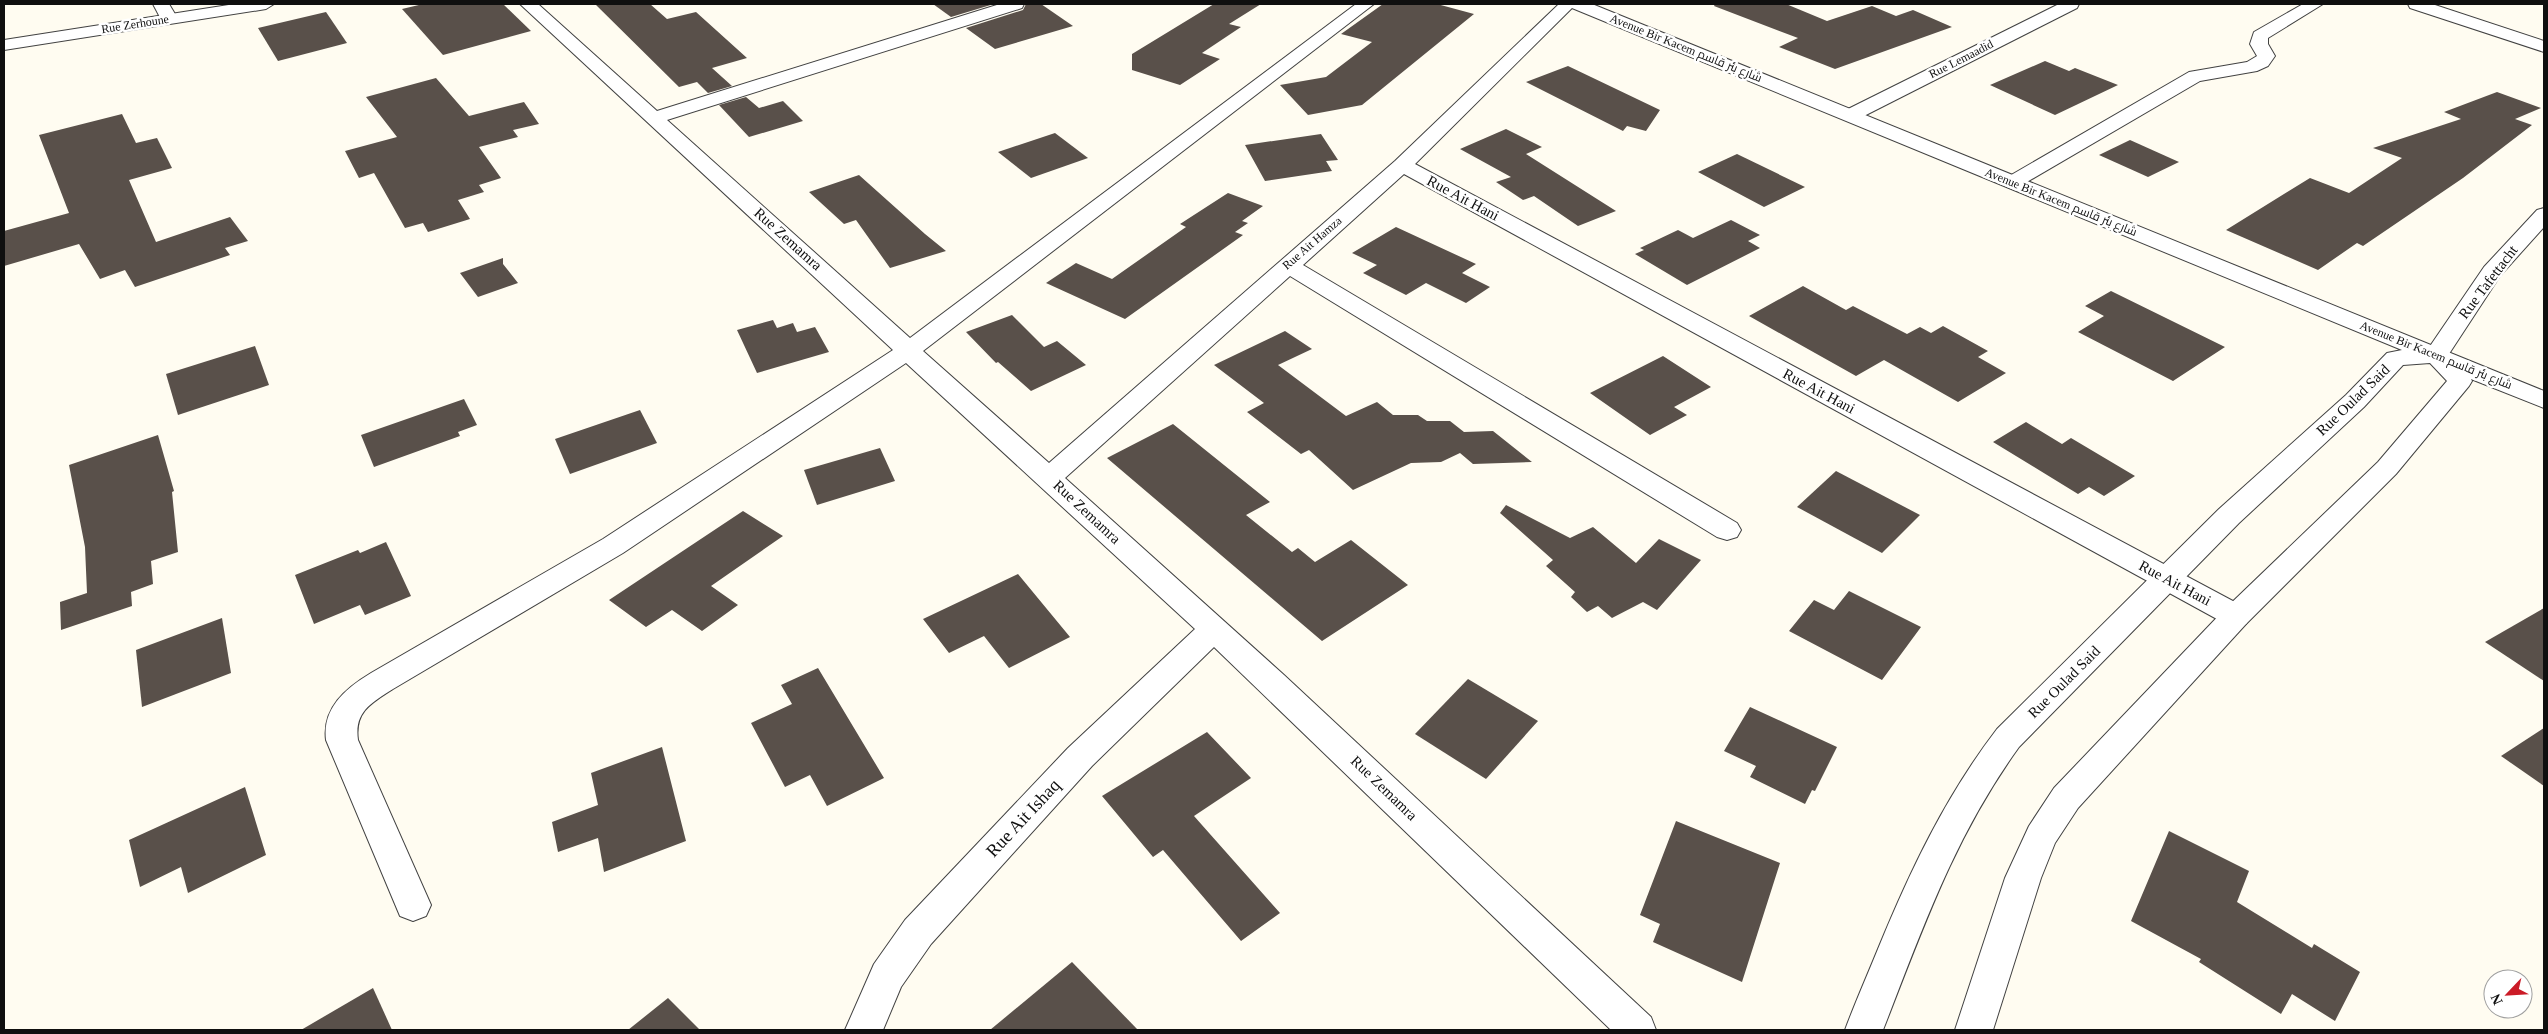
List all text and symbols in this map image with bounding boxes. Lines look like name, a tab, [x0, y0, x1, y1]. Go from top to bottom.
street label: Avenue Bir Kacem شارع بئر قاسم	[1607, 11, 1764, 86]
street label: Rue Zerhoune	[100, 12, 170, 36]
street label: Rue Lemaadid	[1926, 37, 1996, 81]
street label: Avenue Bir Kacem شارع بئر قاسم	[1982, 165, 2139, 240]
street label: Rue Ait Hani	[1424, 172, 1502, 224]
street label: Rue Zemamra	[751, 204, 825, 274]
street label: Rue Ait Hamza	[1279, 213, 1345, 273]
street label: Rue Tafettacht	[2455, 242, 2521, 322]
street label: Avenue Bir Kacem شارع بئر قاسم	[2357, 318, 2514, 393]
street label: Rue Oulad Said	[2313, 361, 2393, 439]
street label: Rue Ait Hani	[1780, 365, 1858, 417]
street label: Rue Zemamra	[1050, 477, 1124, 547]
street label: Rue Ait Hani	[2136, 557, 2214, 609]
street label: Rue Oulad Said	[2025, 642, 2104, 721]
street label: Rue Zemamra	[1348, 753, 1421, 824]
street label: Rue Ait Ishaq	[982, 775, 1064, 861]
north arrow	[2483, 969, 2533, 1019]
text: N	[2488, 992, 2506, 1007]

